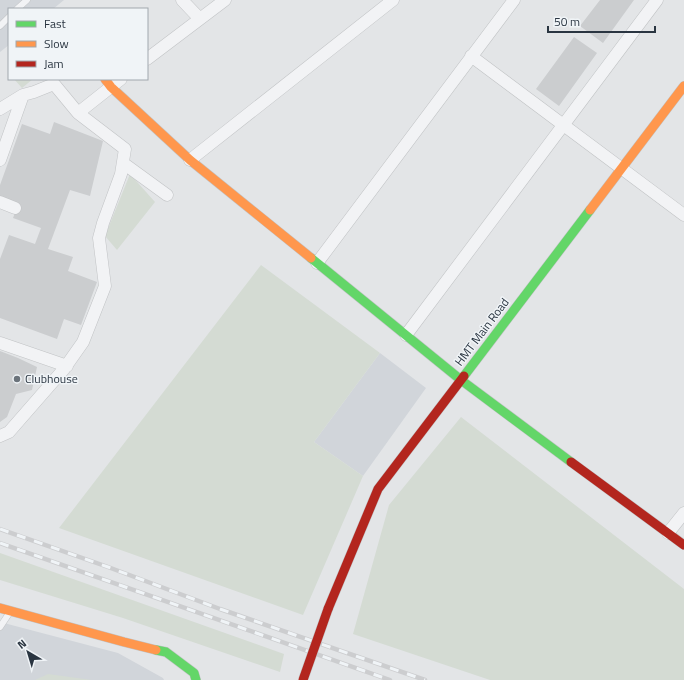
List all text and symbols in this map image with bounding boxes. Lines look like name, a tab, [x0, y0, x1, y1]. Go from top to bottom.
legend	[8, 8, 148, 80]
scale bar	[548, 8, 655, 34]
text: 50 m	[554, 12, 580, 31]
text: Fast	[44, 14, 67, 33]
text: Slow	[44, 34, 69, 53]
text: Jam	[44, 54, 64, 73]
street label: HMT Main Road	[450, 294, 514, 370]
place label: Clubhouse	[25, 369, 78, 388]
marker: Clubhouse	[12, 374, 22, 384]
north arrow	[8, 632, 48, 672]
text: N	[14, 635, 30, 653]

